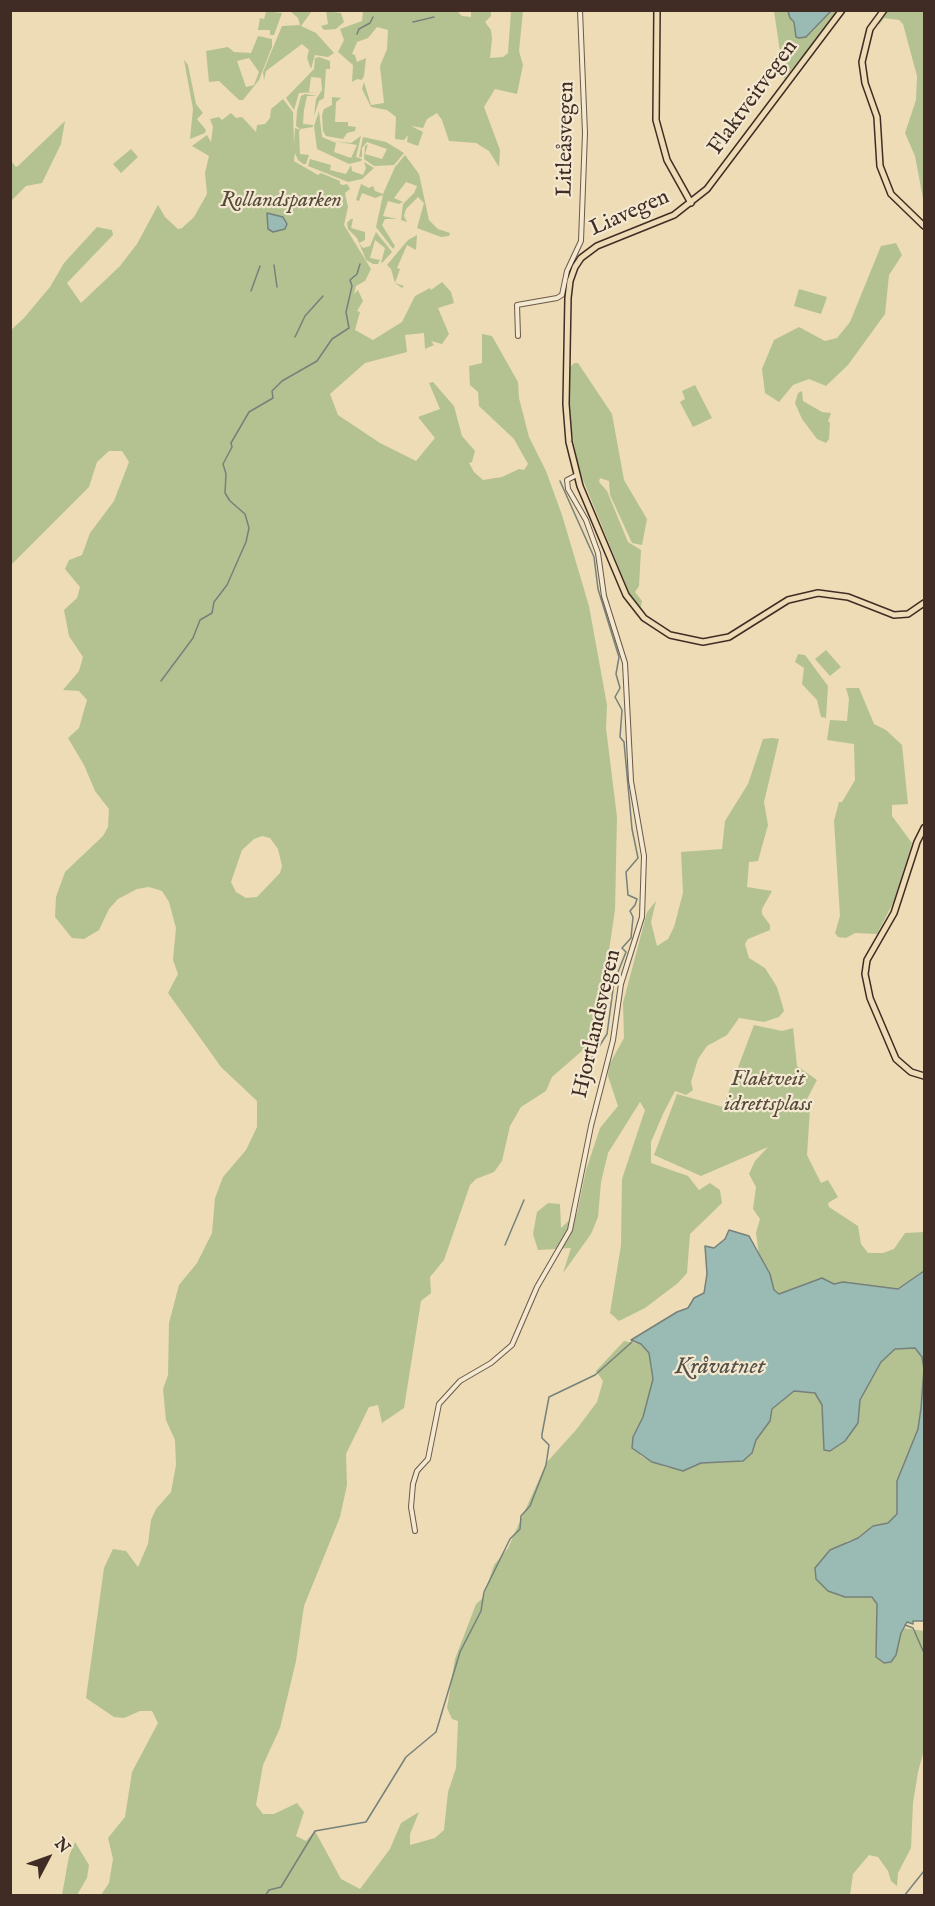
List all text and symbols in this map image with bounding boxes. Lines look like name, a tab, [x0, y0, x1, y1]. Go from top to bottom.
street label: Flaktveitvegen	[704, 35, 804, 161]
street label: Litleåsvegen	[553, 81, 581, 197]
street label: Liavegen	[586, 185, 674, 243]
park label: Rollandsparken	[220, 188, 342, 214]
street label: Hjortlandsvegen	[568, 947, 628, 1101]
park label: Flaktveit idrettsplass	[724, 1067, 812, 1118]
water label: Kråvatnet	[675, 1354, 765, 1382]
north arrow	[18, 1828, 78, 1888]
text: N	[49, 1834, 74, 1858]

